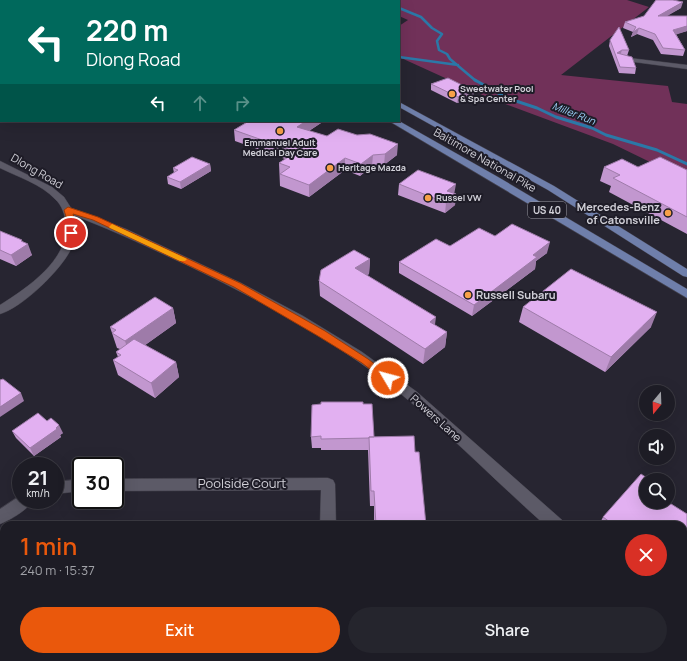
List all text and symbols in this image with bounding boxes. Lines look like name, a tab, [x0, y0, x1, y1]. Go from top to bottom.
text: 220 m	[86, 11, 169, 49]
icon: left	[20, 16, 72, 68]
text: Dlong Road	[86, 47, 181, 71]
place label: Sweetwater Pool & Spa Center	[460, 82, 534, 105]
marker: Sweetwater Pool & Spa Center	[447, 89, 457, 99]
icon: left	[147, 92, 169, 114]
icon: ahead	[189, 92, 211, 114]
icon: right	[231, 92, 253, 114]
water label: Miller Run	[550, 98, 599, 128]
street label: Baltimore National Pike	[431, 124, 540, 195]
marker: Emmanuel Adult Medical Day Care	[275, 126, 285, 136]
place label: Emmanuel Adult Medical Day Care	[243, 136, 318, 159]
street label: Dlong Road	[8, 150, 66, 192]
place label: Heritage Mazda	[338, 161, 406, 174]
marker: Heritage Mazda	[325, 163, 335, 173]
place label: Russel VW	[436, 191, 482, 204]
marker: Russel VW	[423, 193, 433, 203]
place label: Mercedes-Benz of Catonsville	[577, 199, 660, 227]
road number: US 40	[528, 202, 566, 218]
marker: Mercedes-Benz of Catonsville	[663, 208, 673, 218]
pin	[54, 216, 88, 250]
icon: arrive	[60, 222, 82, 244]
place label: Russell Subaru	[476, 287, 556, 302]
marker: Russell Subaru	[463, 290, 473, 300]
position arrow	[367, 357, 409, 399]
north arrow	[639, 385, 675, 421]
map controls	[639, 385, 675, 509]
street label: Powers Lane	[408, 391, 466, 445]
button: sound	[639, 429, 675, 465]
speed limit sign: 30	[72, 457, 124, 509]
text: 21	[28, 464, 48, 491]
button: search	[639, 473, 675, 509]
street label: Poolside Court	[198, 474, 286, 492]
text: km/h	[26, 486, 50, 500]
text: 1 min	[20, 529, 77, 562]
button: close	[625, 534, 667, 576]
text: 240 m · 15:37	[20, 561, 95, 579]
button: Exit	[20, 607, 340, 653]
button: Share	[348, 607, 667, 653]

